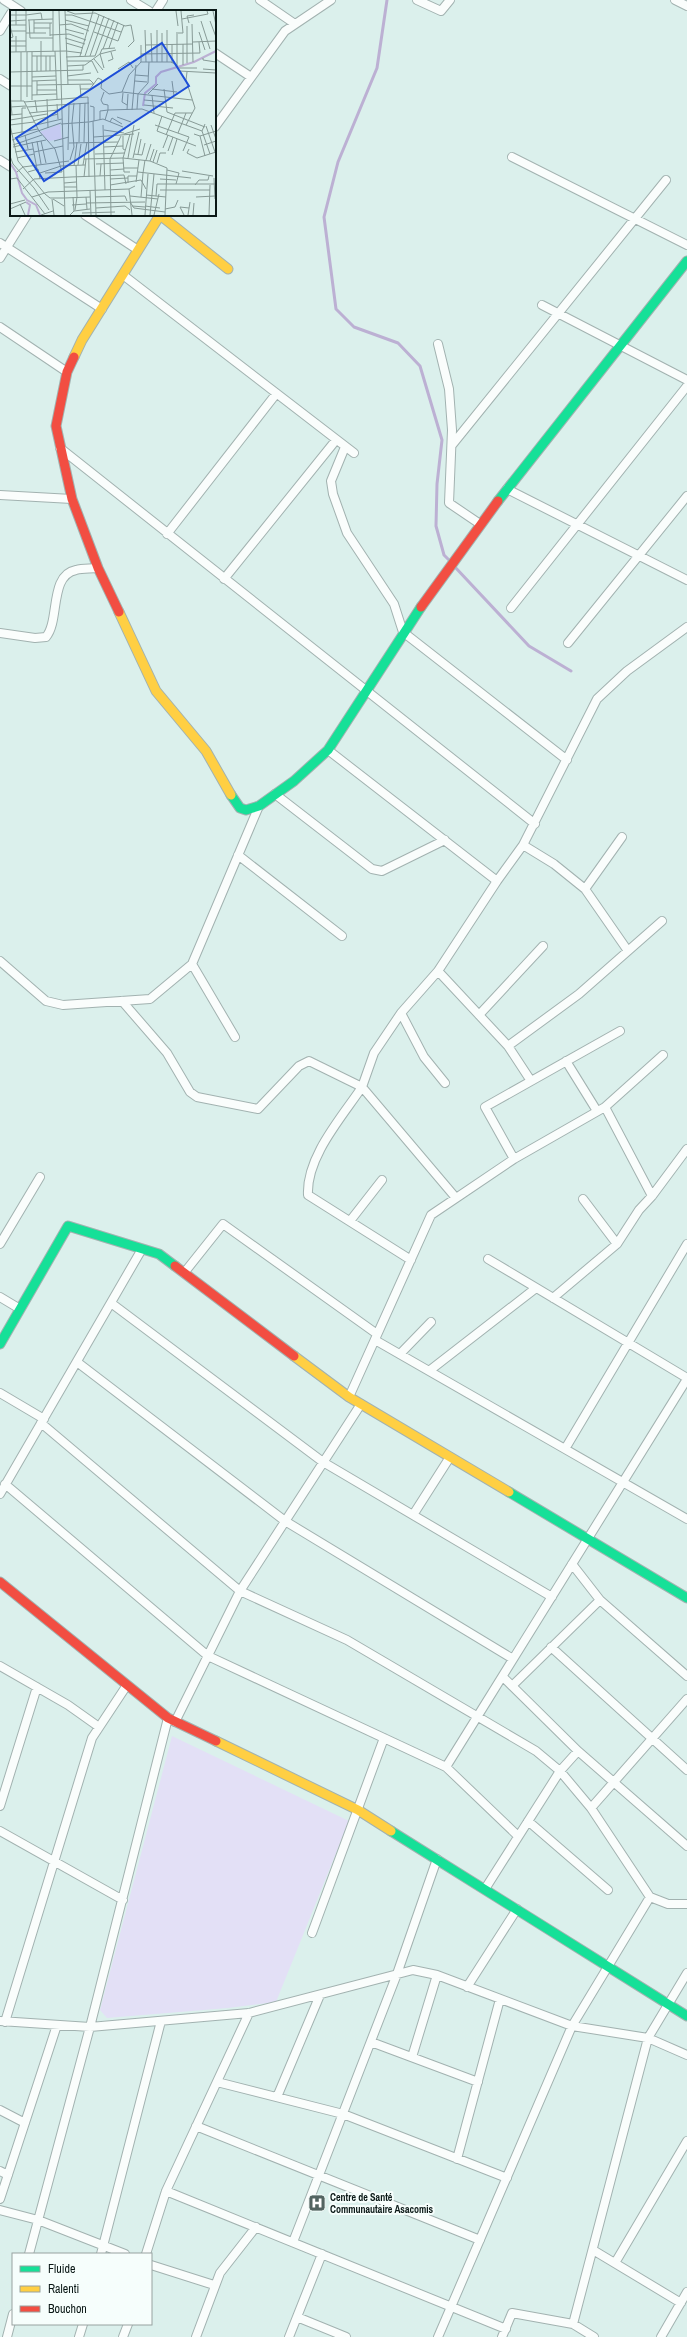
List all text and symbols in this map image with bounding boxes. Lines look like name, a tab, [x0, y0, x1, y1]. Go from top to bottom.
inset map	[10, 10, 216, 216]
place label: Centre de Santé Communautaire Asacomis	[330, 2191, 434, 2216]
hospital icon: Centre de Santé Communautaire Asacomis	[307, 2193, 327, 2213]
legend	[12, 2253, 152, 2325]
text: Fluide	[48, 2261, 75, 2277]
text: Ralenti	[48, 2281, 79, 2297]
text: Bouchon	[48, 2301, 87, 2317]

